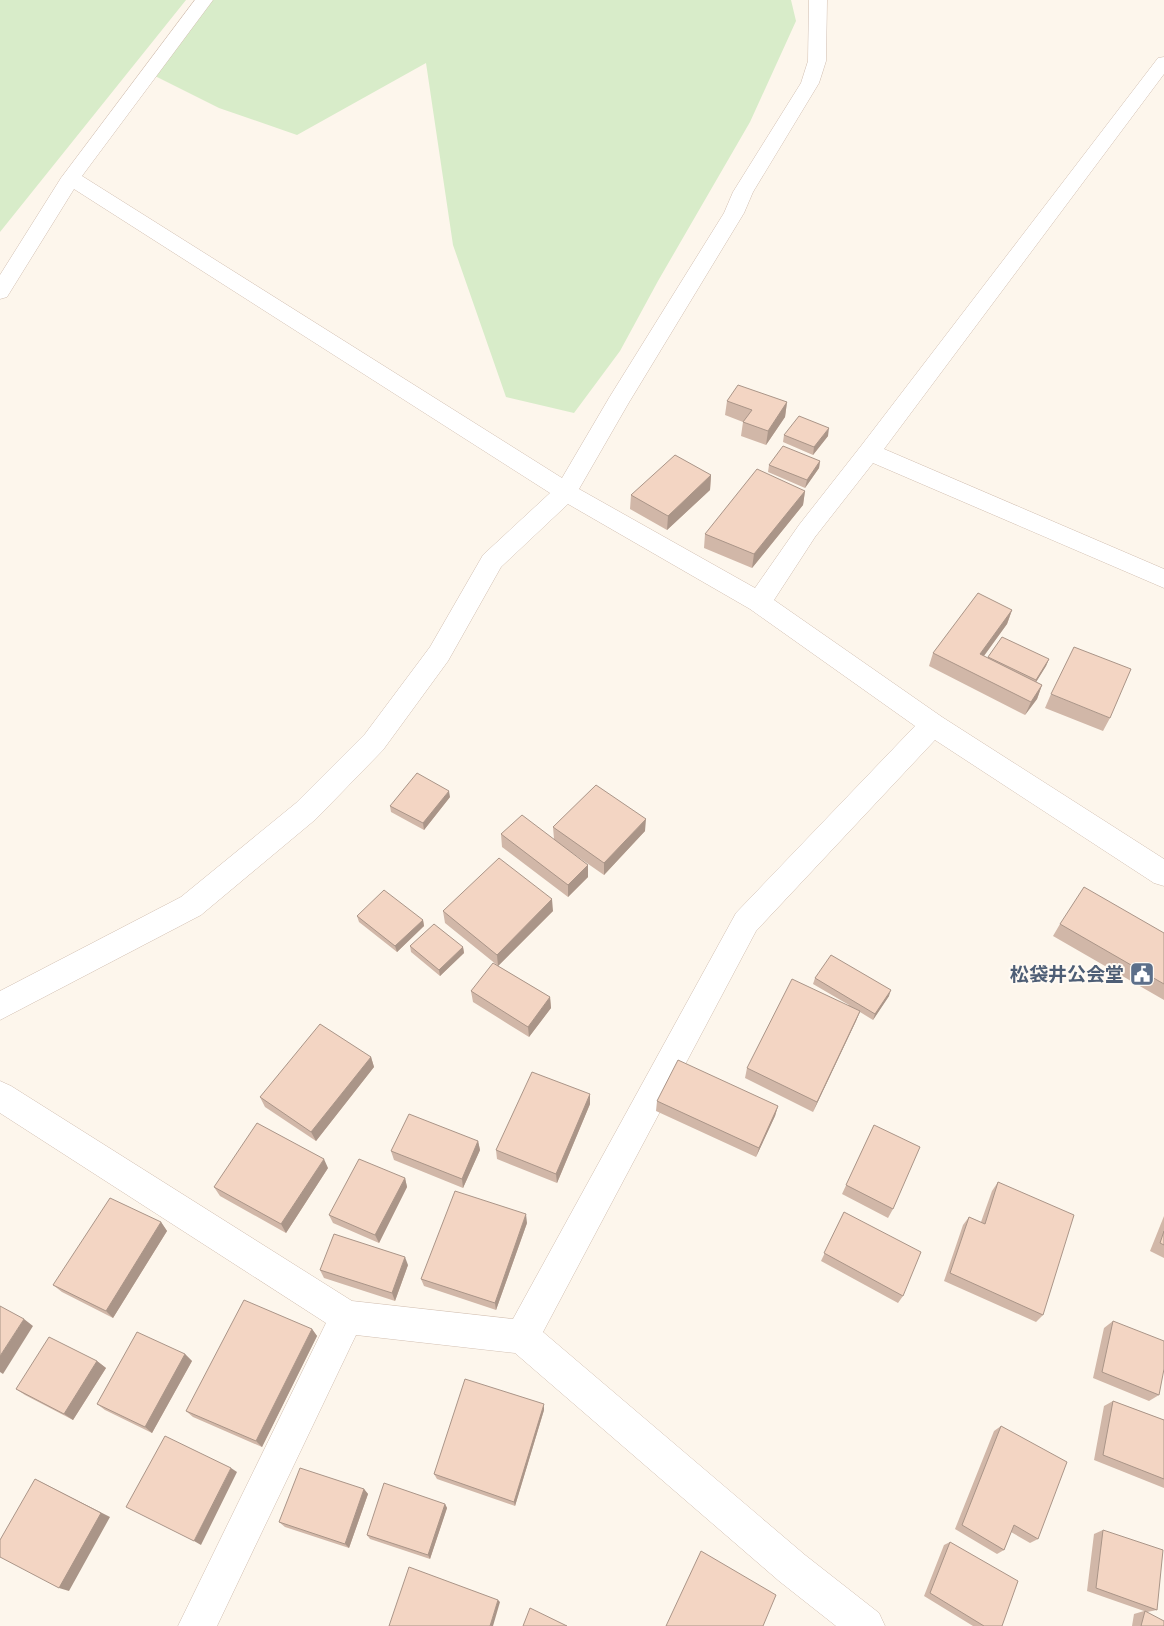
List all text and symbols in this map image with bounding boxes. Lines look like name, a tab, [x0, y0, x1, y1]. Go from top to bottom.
public building icon: 松袋井公会堂	[1129, 961, 1155, 987]
place label: 松袋井公会堂	[1010, 963, 1124, 986]

